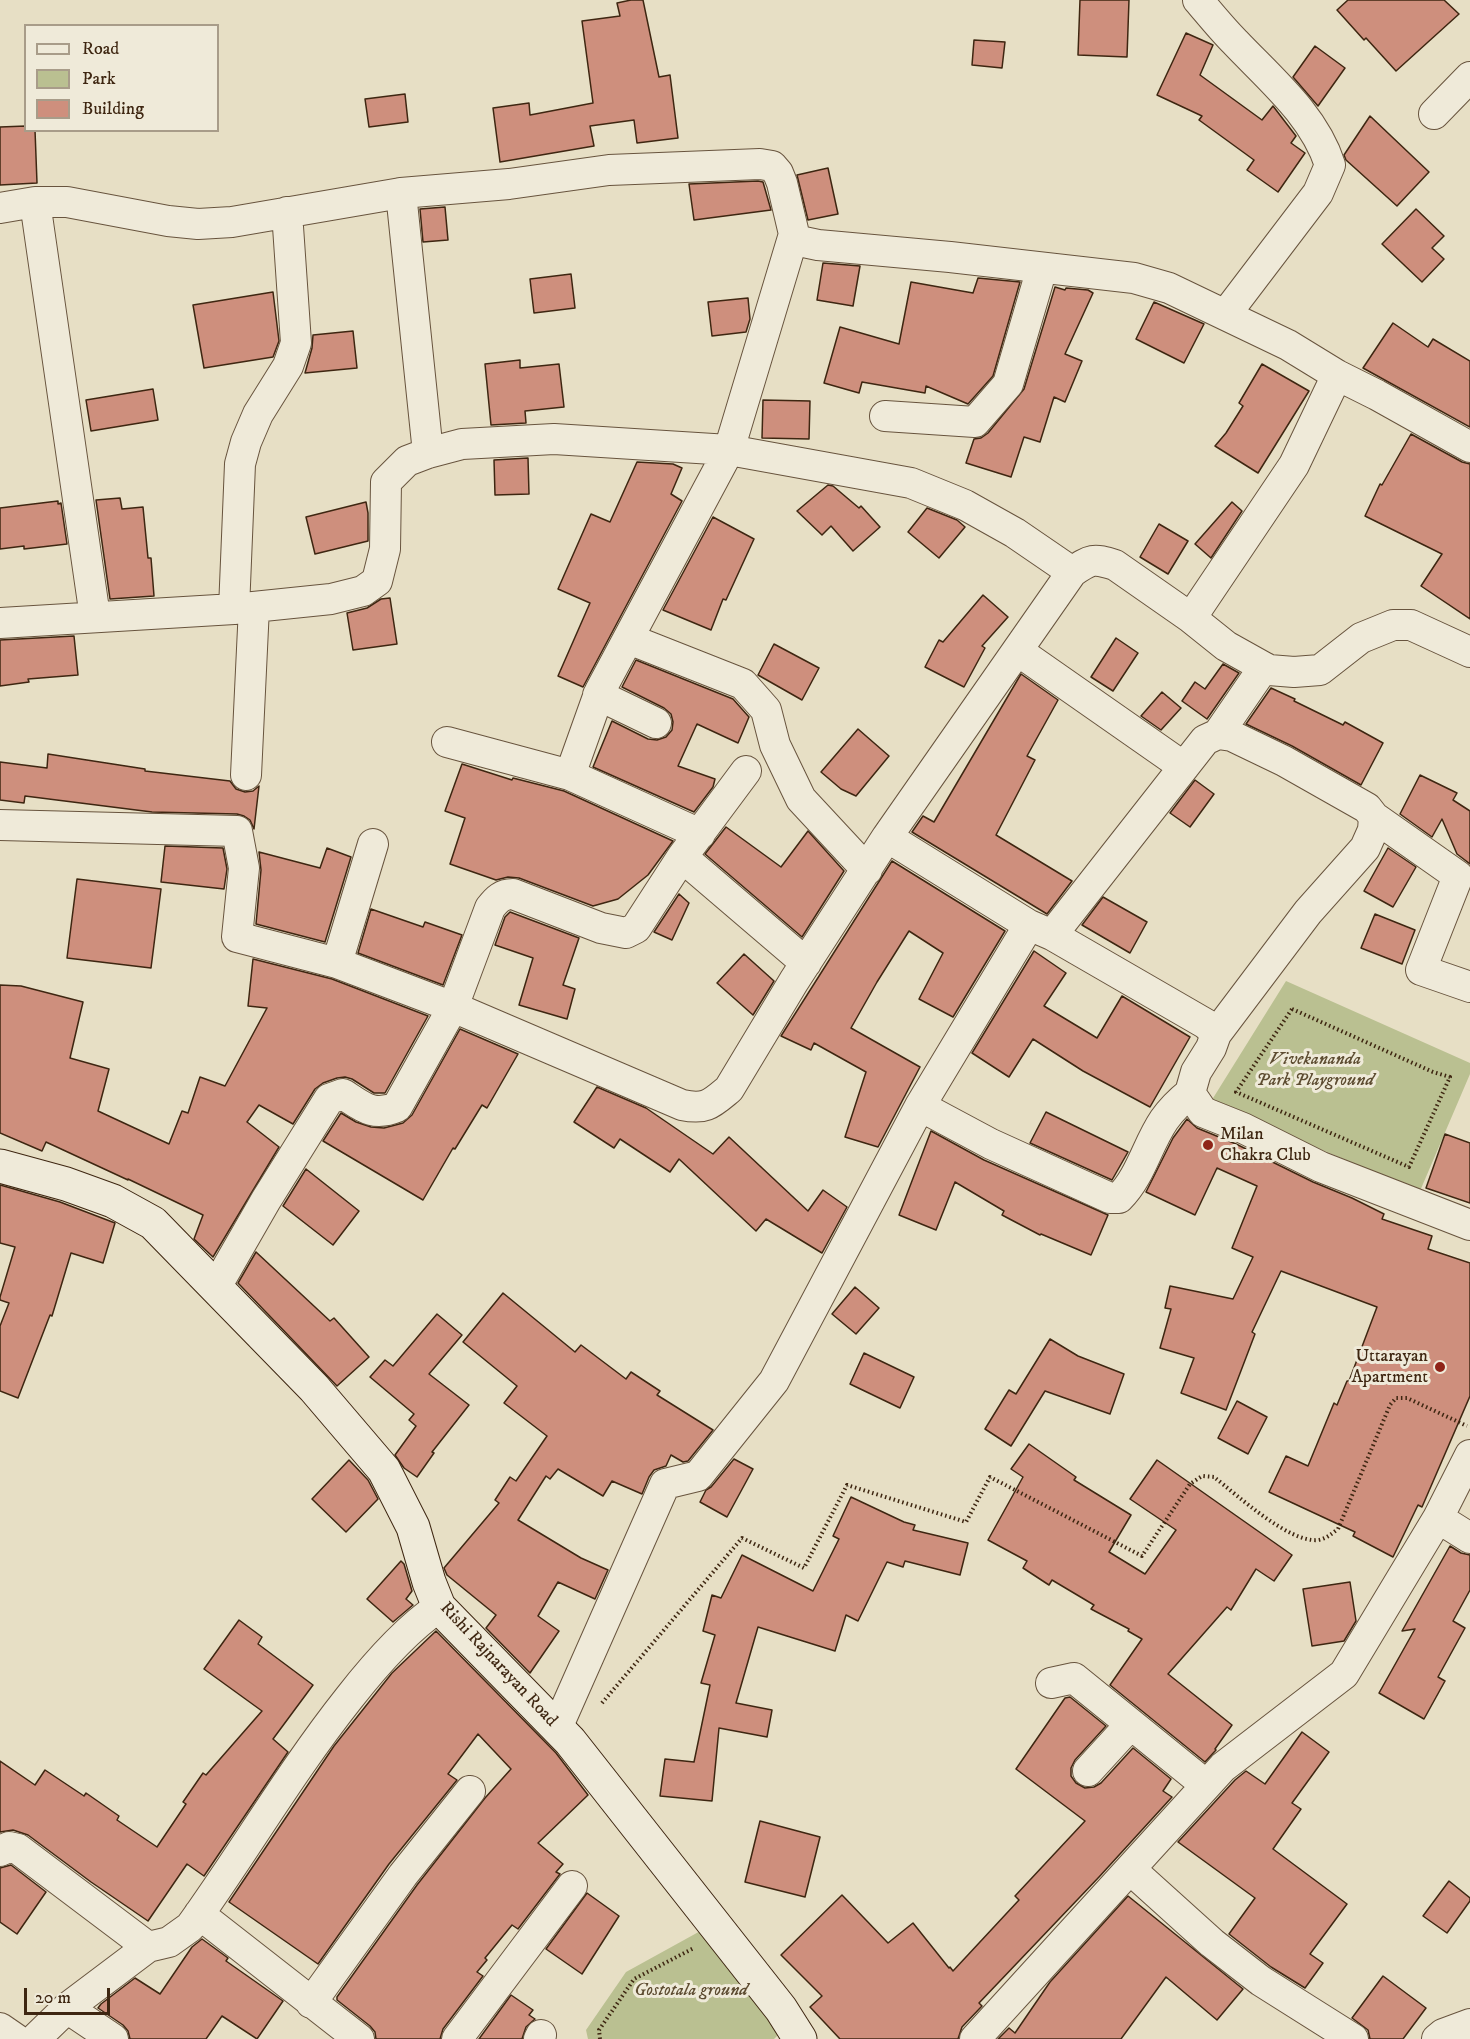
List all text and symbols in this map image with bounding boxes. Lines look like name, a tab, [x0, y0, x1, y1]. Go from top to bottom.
legend	[24, 24, 219, 132]
text: Road	[82, 38, 119, 60]
text: Park	[82, 68, 116, 90]
text: Building	[82, 98, 144, 120]
park label: Vivekananda Park Playground	[1256, 1049, 1374, 1092]
place label: Milan Chakra Club	[1220, 1124, 1311, 1166]
marker: Milan Chakra Club	[1201, 1138, 1215, 1152]
place label: Uttarayan Apartment	[1351, 1346, 1428, 1388]
marker: Uttarayan Apartment	[1433, 1360, 1447, 1374]
street label: Rishi Rajnarayan Road	[435, 1598, 561, 1732]
scale bar	[27, 1976, 112, 2014]
park label: Gostotala ground	[634, 1980, 748, 2002]
text: 20 m	[35, 1987, 71, 2009]

